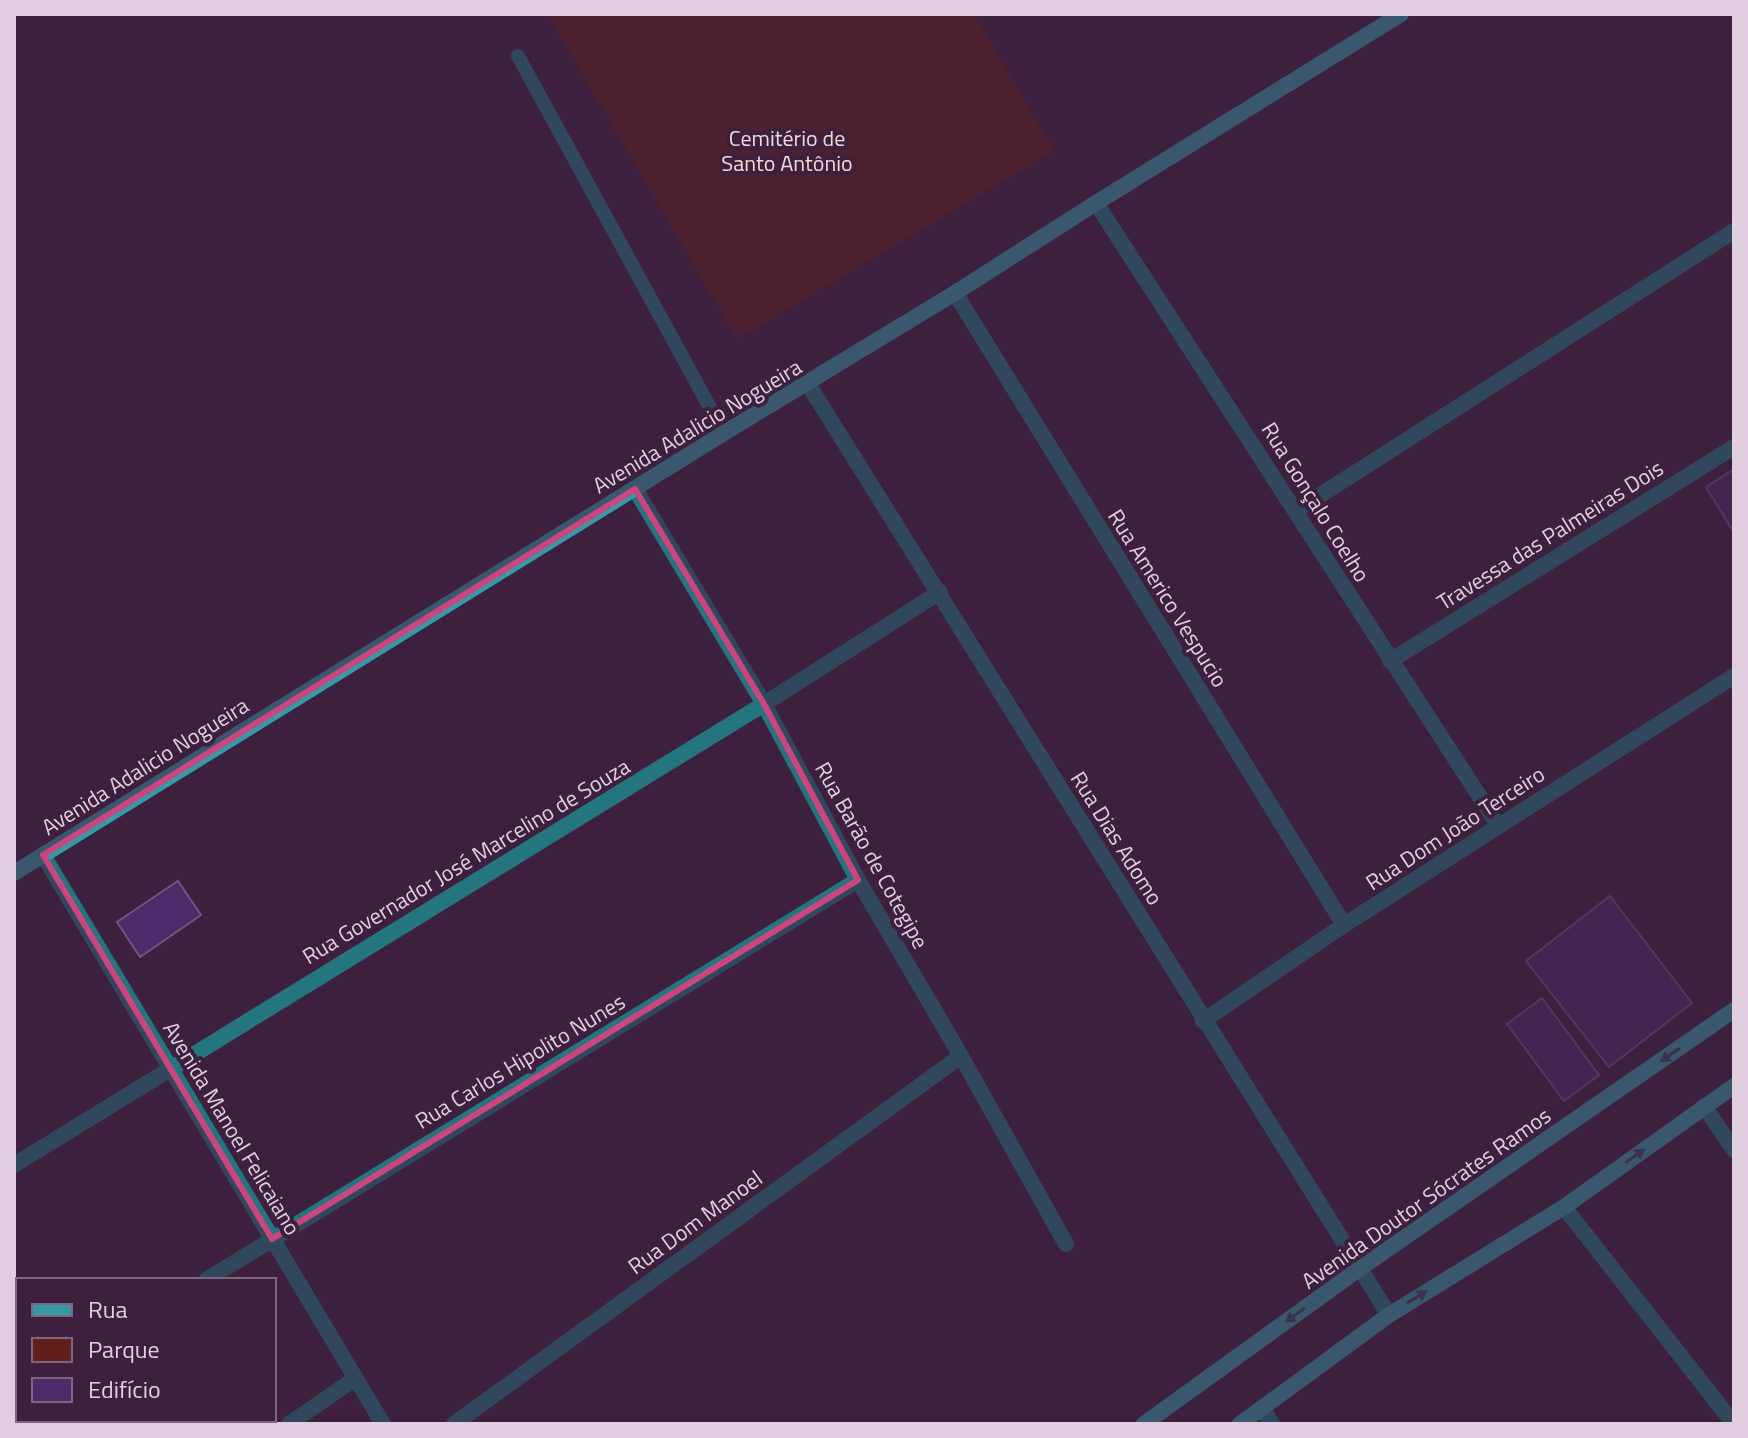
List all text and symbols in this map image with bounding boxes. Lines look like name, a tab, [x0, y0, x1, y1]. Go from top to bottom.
park label: Cemitério de Santo Antônio	[721, 121, 853, 180]
street label: Avenida Adalicio Nogueira	[586, 350, 808, 502]
street label: Rua Gonçalo Coelho	[1253, 415, 1379, 589]
street label: Travessa das Palmeiras Dois	[1430, 451, 1670, 619]
street label: Rua Americo Vespucio	[1099, 502, 1237, 694]
street label: Avenida Adalicio Nogueira	[35, 688, 255, 844]
street label: Rua Governador José Marcelino de Souza	[296, 749, 636, 973]
street label: Rua Barão de Cotegipe	[806, 755, 938, 955]
street label: Rua Dom João Terceiro	[1359, 757, 1551, 899]
street label: Rua Dias Adomo	[1062, 764, 1172, 912]
street label: Rua Carlos Hipolito Nunes	[408, 985, 632, 1137]
street label: Avenida Manoel Felicaiano	[154, 1015, 310, 1241]
one-way arrow	[1660, 1047, 1681, 1062]
street label: Avenida Doutor Sócrates Ramos	[1294, 1099, 1558, 1297]
one-way arrow	[1625, 1149, 1646, 1164]
street label: Rua Dom Manoel	[621, 1161, 769, 1283]
legend	[16, 1278, 276, 1422]
text: Rua	[88, 1291, 127, 1327]
one-way arrow	[1406, 1291, 1428, 1305]
one-way arrow	[1285, 1307, 1306, 1322]
text: Parque	[88, 1331, 160, 1367]
text: Edifício	[88, 1371, 161, 1407]

